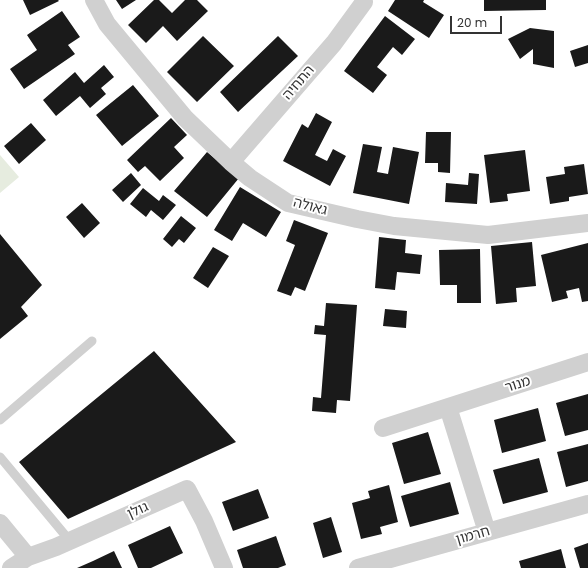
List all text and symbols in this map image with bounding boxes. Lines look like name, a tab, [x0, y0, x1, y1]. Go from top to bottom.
scale bar	[452, 8, 504, 34]
text: 20 m	[457, 14, 487, 31]
street label: התחיה	[279, 62, 319, 104]
street label: גאולה	[291, 194, 329, 220]
street label: מנור	[503, 373, 533, 397]
street label: גולן	[125, 499, 151, 523]
street label: חרמון	[454, 523, 492, 549]

